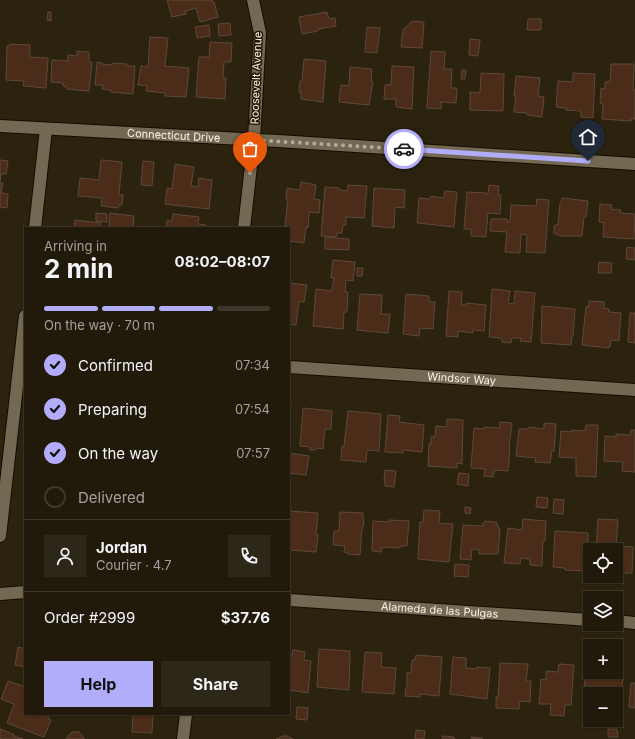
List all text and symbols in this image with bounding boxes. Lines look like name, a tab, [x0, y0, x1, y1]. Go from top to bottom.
street label: Roosevelt Avenue	[247, 31, 265, 125]
pin	[571, 120, 605, 161]
street label: Connecticut Drive	[127, 126, 221, 145]
icon: home	[577, 126, 599, 148]
courier	[384, 129, 424, 169]
pin	[233, 132, 267, 173]
icon: bag	[239, 138, 261, 160]
icon: car	[393, 138, 415, 160]
text: Arriving in	[44, 238, 107, 254]
text: 08:02–08:07	[175, 252, 270, 271]
text: 2 min	[44, 253, 114, 284]
text: On the way · 70 m	[44, 317, 155, 333]
icon: check	[44, 354, 66, 376]
text: Confirmed	[78, 356, 153, 375]
text: 07:34	[235, 357, 270, 373]
street label: Windsor Way	[427, 369, 496, 388]
icon: check	[44, 398, 66, 420]
text: Preparing	[78, 400, 147, 419]
text: 07:54	[235, 401, 270, 417]
icon: check	[44, 442, 66, 464]
text: On the way	[78, 444, 158, 463]
text: 07:57	[236, 445, 270, 461]
text: Delivered	[78, 488, 145, 507]
button: person	[44, 535, 86, 577]
button: phone	[228, 535, 270, 577]
text: Jordan	[96, 538, 147, 557]
map controls	[583, 543, 623, 727]
button: locate	[583, 543, 623, 583]
text: Courier · 4.7	[96, 557, 172, 573]
button: layers	[583, 591, 623, 631]
street label: Alameda de las Pulgas	[381, 599, 499, 621]
text: Order #2999	[44, 608, 135, 627]
text: $37.76	[221, 608, 270, 627]
button: +	[583, 639, 623, 679]
button: Help	[44, 661, 153, 707]
button: Share	[161, 661, 270, 707]
button: −	[583, 687, 623, 727]

